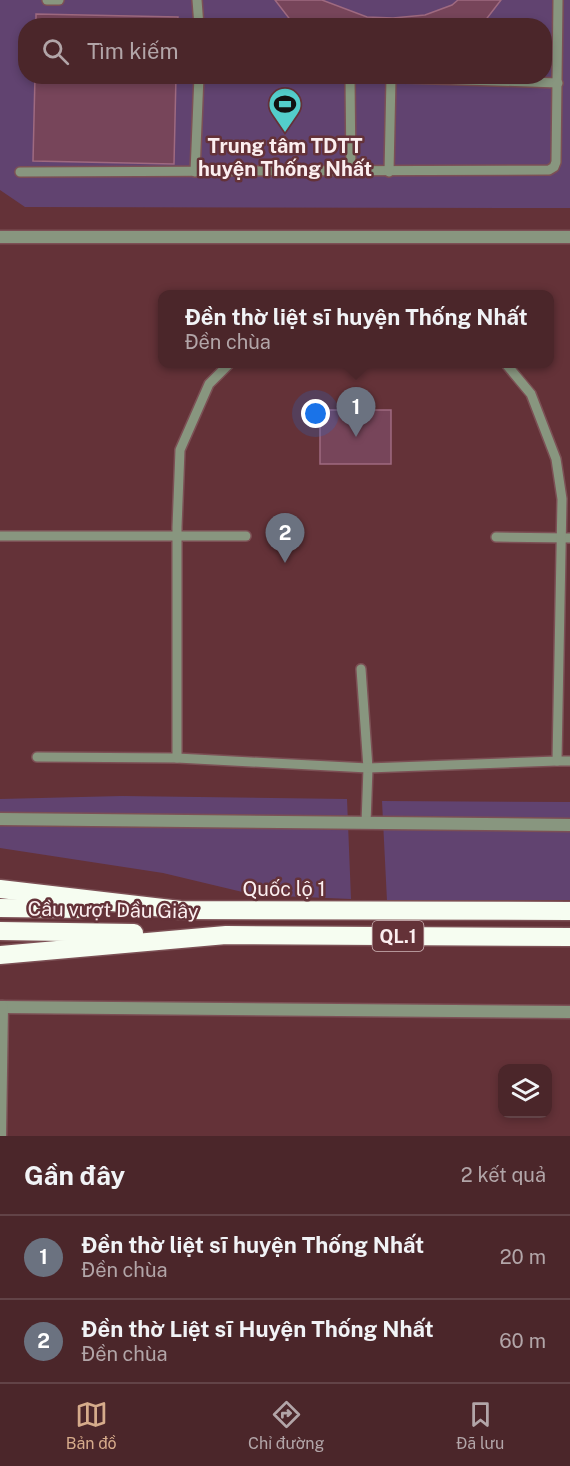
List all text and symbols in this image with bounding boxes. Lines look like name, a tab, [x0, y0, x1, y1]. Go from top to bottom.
search box	[18, 18, 552, 84]
icon: search	[39, 35, 72, 68]
text: Tìm kiếm	[87, 38, 178, 64]
sports icon: Trung tâm TDTT huyện Thống Nhất	[267, 86, 303, 133]
place label: Trung tâm TDTT huyện Thống Nhất	[198, 134, 372, 181]
popup	[158, 290, 554, 368]
text: Đền thờ liệt sĩ huyện Thống Nhất	[184, 304, 528, 330]
text: Đền chùa	[184, 330, 271, 354]
pin: 1	[336, 388, 376, 437]
your location	[301, 399, 330, 428]
pin: 2	[266, 514, 304, 563]
street label: Quốc lộ 1	[242, 877, 326, 901]
street label: Cầu vượt Dầu Giây	[27, 897, 199, 923]
road number: QL.1	[372, 921, 424, 951]
map controls	[498, 1064, 552, 1118]
button: layers	[498, 1064, 552, 1118]
text: Gần đây	[24, 1160, 125, 1191]
text: 2 kết quả	[461, 1163, 546, 1187]
text: Đền thờ liệt sĩ huyện Thống Nhất	[81, 1232, 424, 1258]
text: 1	[39, 1245, 48, 1269]
text: 20 m	[500, 1245, 546, 1269]
text: Đền chùa	[81, 1258, 168, 1282]
text: Đền thờ Liệt sĩ Huyện Thống Nhất	[81, 1316, 434, 1342]
text: 2	[37, 1329, 50, 1353]
text: 60 m	[499, 1329, 546, 1353]
text: Đền chùa	[81, 1342, 168, 1366]
tab: Bản đồ	[66, 1398, 117, 1453]
tab: Chỉ đường	[248, 1398, 325, 1453]
tab: Đã lưu	[456, 1398, 504, 1453]

